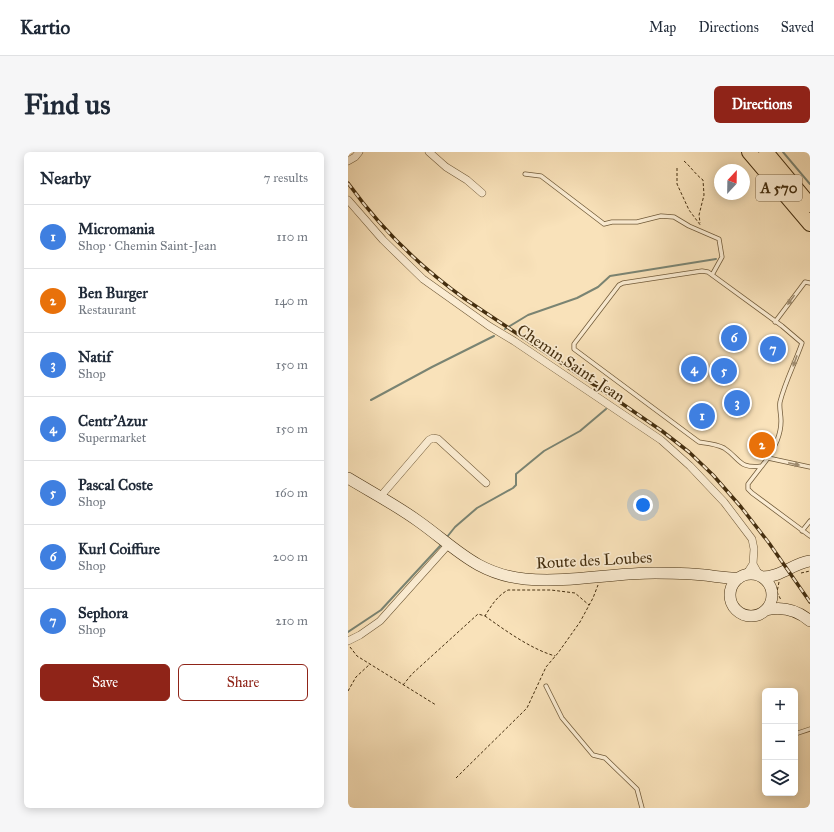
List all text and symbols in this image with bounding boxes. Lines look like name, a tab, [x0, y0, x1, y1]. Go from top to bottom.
text: Kartio	[20, 16, 70, 39]
text: Map	[649, 19, 676, 36]
text: Directions	[698, 19, 759, 36]
text: Saved	[781, 19, 814, 36]
button: Directions	[714, 86, 810, 123]
text: Find us	[24, 87, 110, 122]
north arrow	[714, 164, 750, 200]
text: Nearby	[40, 168, 91, 189]
text: 7 results	[264, 170, 308, 186]
road number: A 570	[756, 175, 802, 201]
text: Micromania	[78, 220, 155, 238]
text: 1	[50, 229, 56, 245]
text: 110 m	[276, 229, 308, 245]
text: Shop · Chemin Saint-Jean	[78, 238, 216, 254]
text: Ben Burger	[78, 284, 148, 302]
text: 2	[50, 293, 56, 309]
text: 140 m	[274, 293, 308, 309]
one-way arrow	[788, 295, 796, 305]
text: Restaurant	[78, 302, 136, 318]
street label: Chemin Saint-Jean	[513, 320, 629, 407]
pin: 6	[721, 323, 747, 353]
pin: 7	[760, 334, 786, 364]
text: Natif	[78, 348, 111, 366]
pin: 4	[681, 354, 707, 384]
pin: 5	[711, 356, 737, 386]
one-way arrow	[792, 356, 798, 368]
text: 3	[50, 357, 56, 373]
text: 150 m	[276, 357, 308, 373]
text: Shop	[78, 366, 106, 382]
pin: 3	[724, 388, 750, 418]
pin: 1	[689, 401, 715, 431]
text: Centr'Azur	[78, 412, 147, 430]
text: 4	[49, 421, 57, 437]
text: 150 m	[276, 421, 308, 437]
text: Supermarket	[78, 430, 146, 446]
pin: 2	[749, 430, 775, 460]
one-way arrow	[788, 461, 800, 467]
text: Pascal Coste	[78, 476, 153, 494]
text: 5	[50, 485, 56, 501]
text: 160 m	[275, 485, 308, 501]
text: Shop	[78, 494, 106, 510]
your location	[633, 495, 653, 515]
text: Kurl Coiffure	[78, 540, 160, 558]
street label: Route des Loubes	[535, 547, 653, 573]
text: 6	[50, 549, 56, 565]
text: 200 m	[273, 549, 308, 565]
text: Shop	[78, 558, 106, 574]
text: Sephora	[78, 604, 128, 622]
text: 7	[50, 613, 56, 629]
text: 210 m	[275, 613, 308, 629]
text: Shop	[78, 622, 106, 638]
button: Save	[40, 664, 170, 701]
button: Share	[178, 664, 308, 701]
map controls	[762, 688, 798, 796]
button: +	[762, 688, 798, 724]
button: −	[762, 724, 798, 760]
button: layers	[762, 760, 798, 796]

